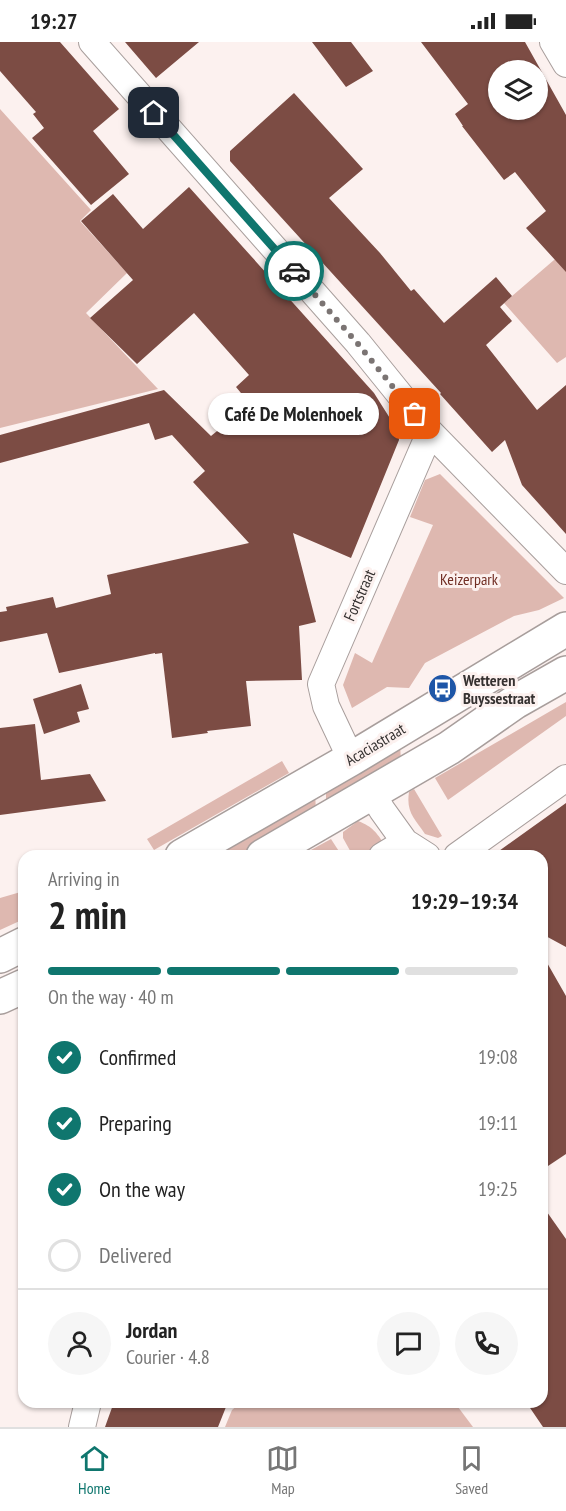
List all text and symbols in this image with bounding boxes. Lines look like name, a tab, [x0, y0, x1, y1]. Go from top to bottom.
text: 19:27	[30, 7, 78, 35]
map controls	[488, 60, 548, 120]
button: layers	[488, 60, 548, 120]
pin	[128, 87, 179, 138]
icon: home	[137, 96, 170, 129]
courier	[264, 241, 324, 301]
icon: car	[278, 255, 311, 288]
pin	[389, 388, 440, 439]
callout: Café De Molenhoek	[208, 393, 379, 435]
icon: bag	[398, 397, 431, 430]
text: Café De Molenhoek	[225, 401, 362, 427]
street label: Fortstraat	[339, 566, 379, 624]
park label: Keizerpark	[440, 569, 499, 589]
place label: Wetteren Buyssestraat	[462, 670, 536, 708]
bus stop icon: Wetteren Buyssestraat	[426, 673, 458, 705]
street label: Acaciastraat	[341, 718, 409, 770]
text: Arriving in	[48, 866, 120, 892]
text: 19:29–19:34	[411, 887, 518, 915]
text: 2 min	[48, 889, 127, 940]
text: On the way · 40 m	[48, 984, 174, 1010]
icon: check	[48, 1041, 81, 1074]
text: Confirmed	[99, 1043, 176, 1071]
text: 19:08	[478, 1044, 518, 1070]
icon: check	[48, 1107, 81, 1140]
text: Preparing	[99, 1109, 172, 1137]
text: 19:11	[478, 1110, 518, 1136]
icon: check	[48, 1173, 81, 1206]
text: On the way	[99, 1175, 185, 1203]
text: 19:25	[478, 1176, 518, 1202]
text: Delivered	[99, 1241, 172, 1269]
button: person	[48, 1312, 111, 1375]
button: chat	[377, 1312, 440, 1375]
button: phone	[455, 1312, 518, 1375]
text: Jordan	[126, 1316, 177, 1344]
text: Courier · 4.8	[126, 1344, 210, 1370]
tab: Home	[78, 1442, 111, 1498]
tab: Map	[266, 1442, 299, 1498]
tab: Saved	[455, 1442, 488, 1498]

